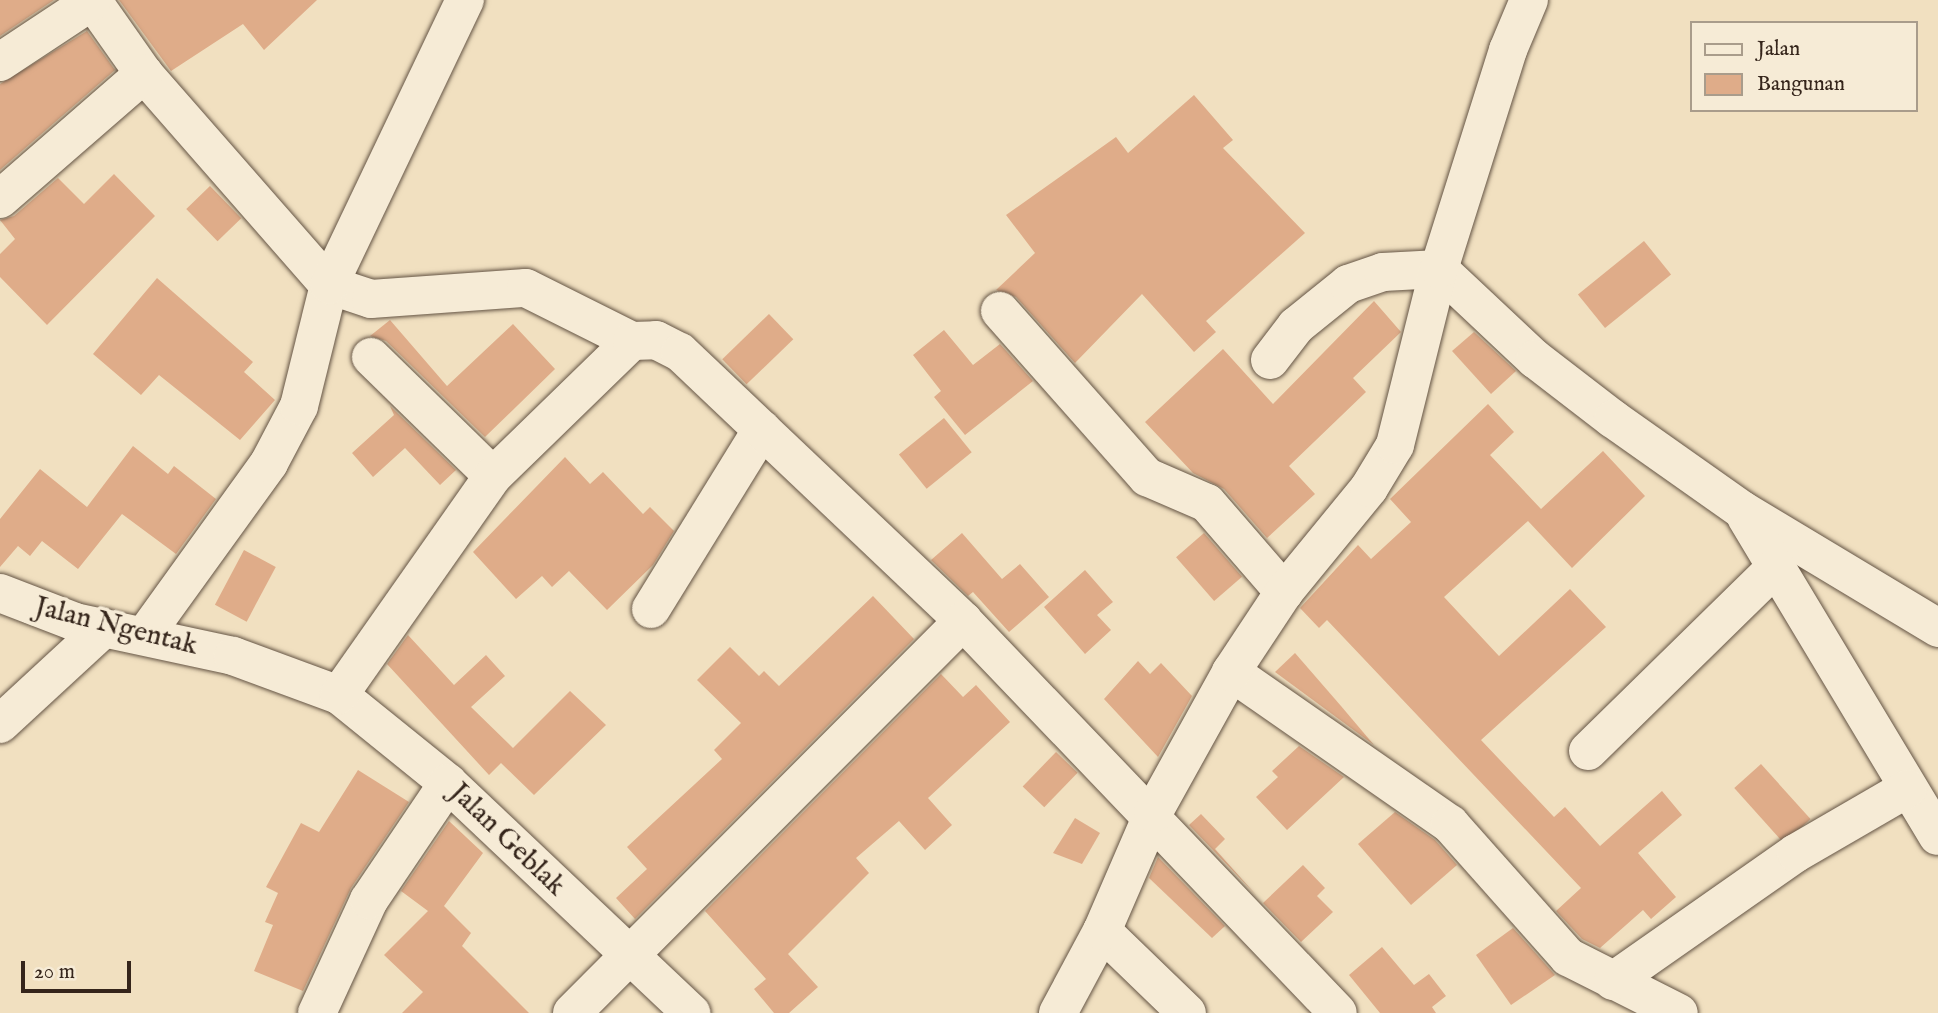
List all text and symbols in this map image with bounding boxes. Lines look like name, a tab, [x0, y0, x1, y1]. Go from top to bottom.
legend	[1689, 21, 1917, 112]
text: Jalan	[1757, 36, 1800, 63]
text: Bangunan	[1757, 71, 1845, 98]
street label: Jalan Ngentak	[31, 591, 201, 663]
street label: Jalan Geblak	[442, 776, 572, 904]
scale bar	[24, 946, 135, 990]
text: 20 m	[34, 959, 75, 986]

